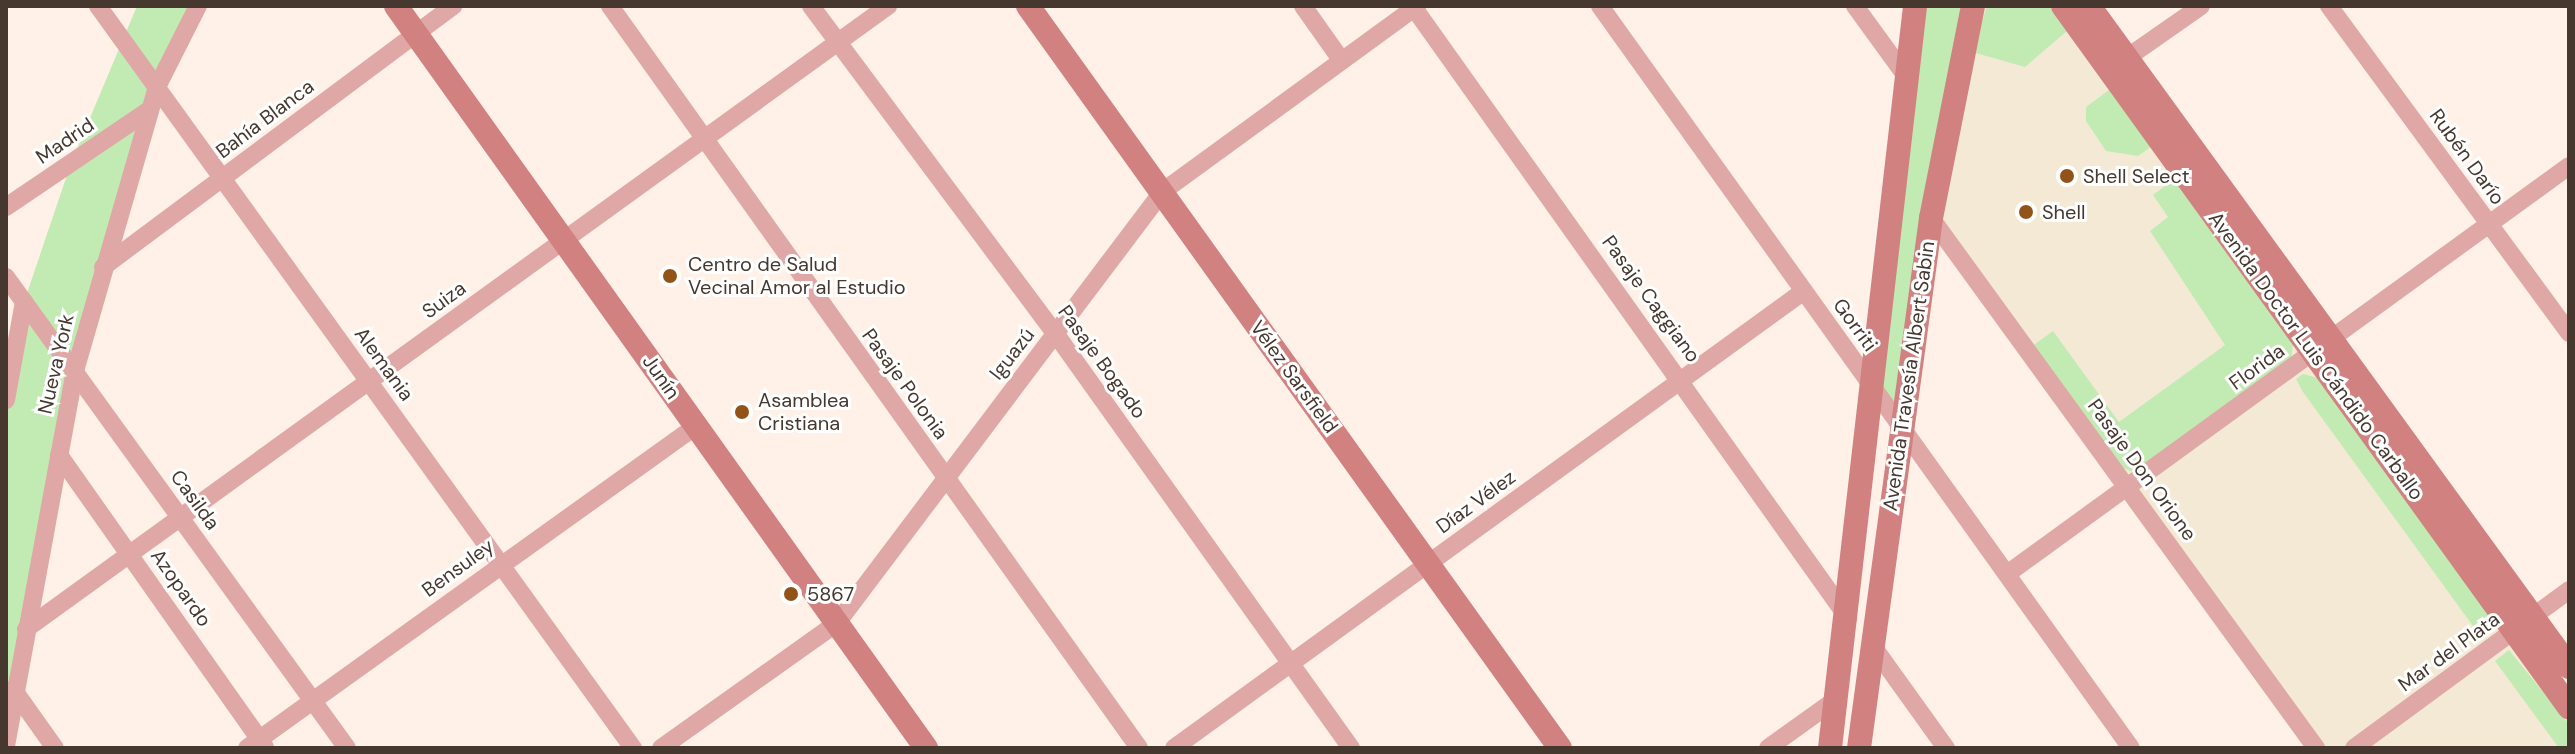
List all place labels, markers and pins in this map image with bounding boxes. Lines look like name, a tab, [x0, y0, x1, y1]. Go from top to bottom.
place label: Shell Select	[2083, 164, 2189, 188]
marker: Shell Select	[2058, 167, 2076, 185]
place label: Shell	[2042, 200, 2085, 224]
marker: Shell	[2017, 203, 2035, 221]
place label: Centro de Salud Vecinal Amor al Estudio	[688, 252, 906, 299]
marker: Centro de Salud Vecinal Amor al Estudio	[659, 265, 681, 287]
place label: Asamblea Cristiana	[758, 388, 849, 435]
marker: Asamblea Cristiana	[733, 403, 751, 421]
place label: 5867	[807, 582, 854, 606]
marker: 5867	[782, 585, 800, 603]

